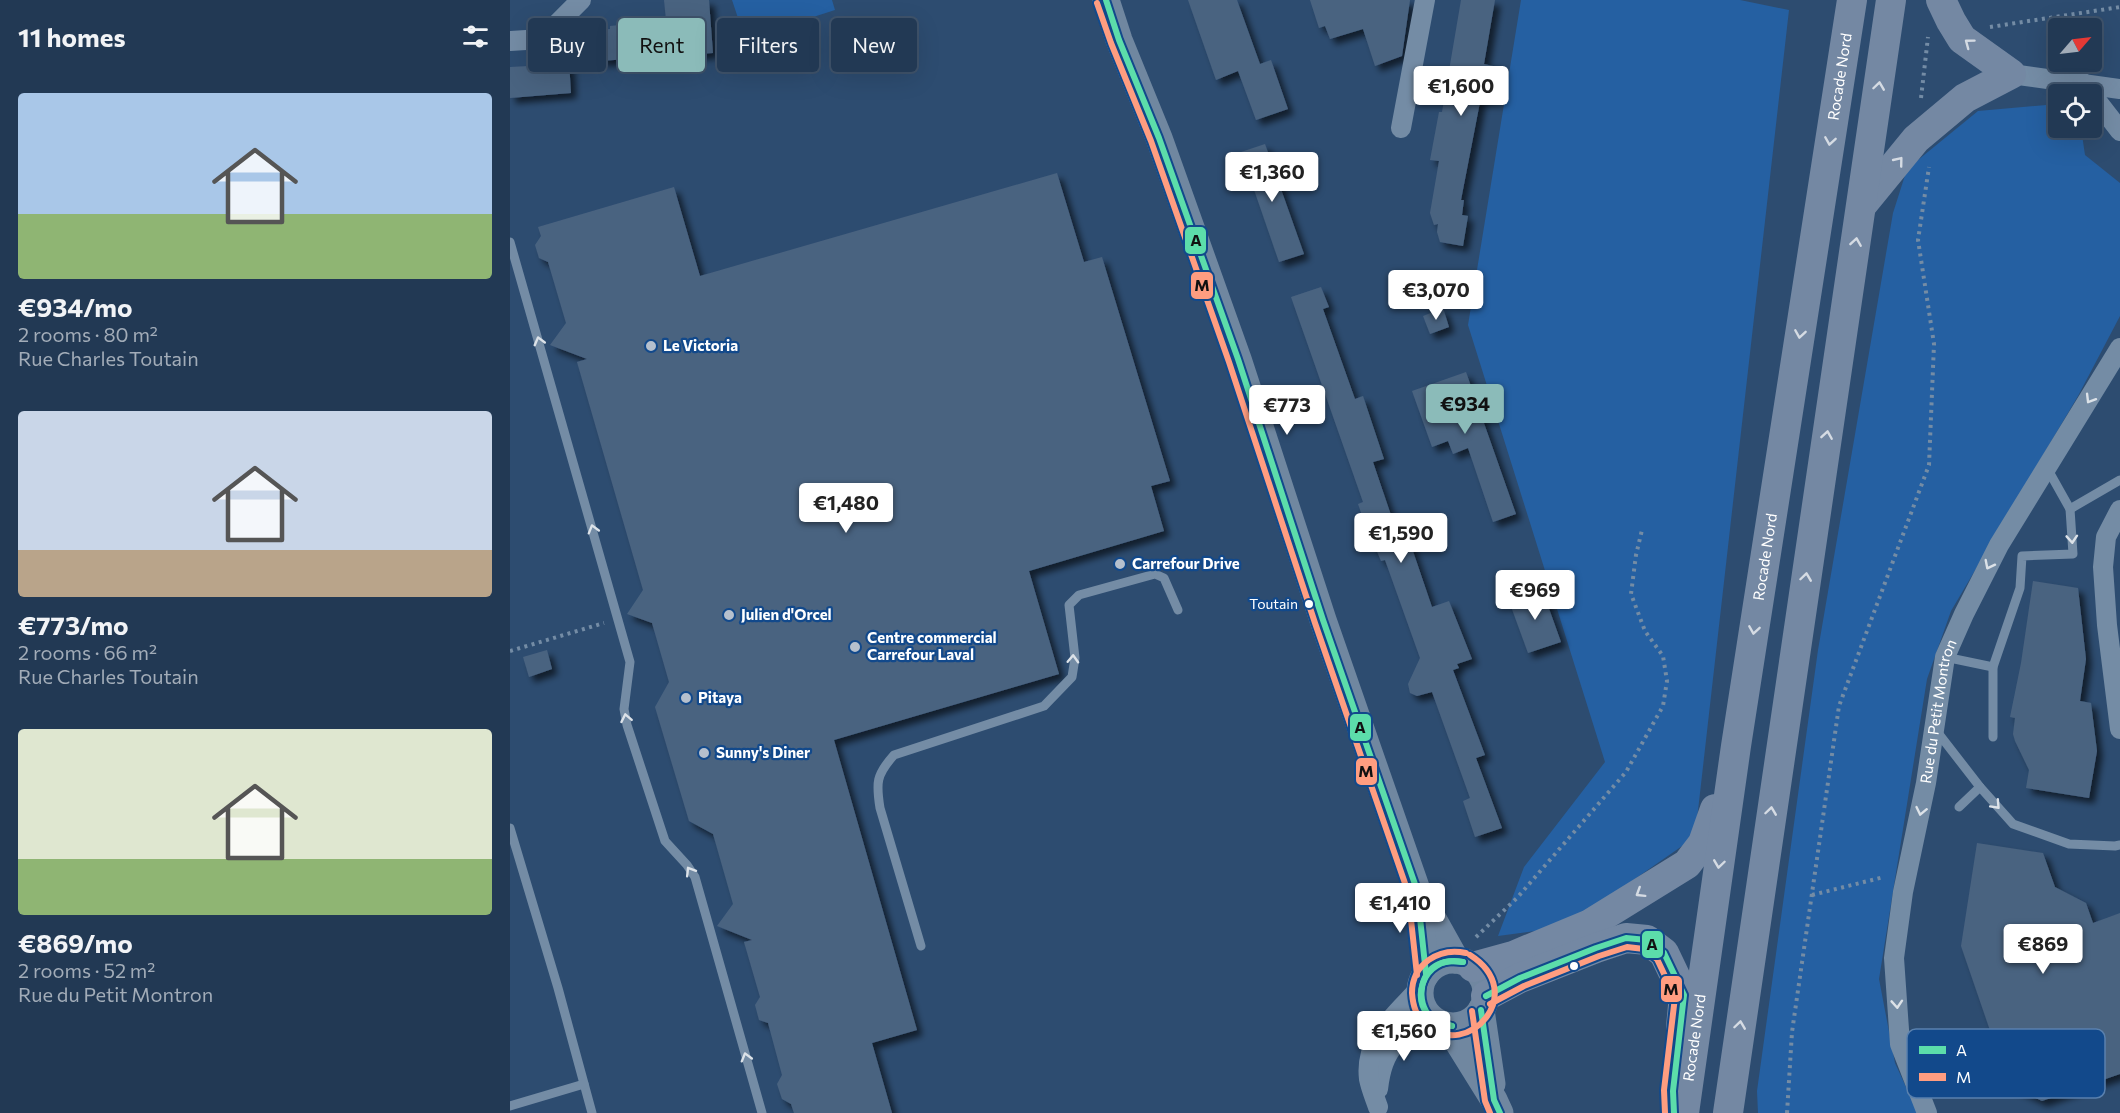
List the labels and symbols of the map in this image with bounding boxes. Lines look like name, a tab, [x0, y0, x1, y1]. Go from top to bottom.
north arrow	[2048, 18, 2102, 72]
street label: Rocade Nord	[1823, 32, 1855, 121]
one-way arrow	[1965, 40, 1976, 51]
pin: €1,600	[1412, 66, 1510, 117]
one-way arrow	[1872, 81, 1884, 90]
one-way arrow	[1824, 136, 1836, 145]
pin: €1,360	[1223, 152, 1321, 203]
one-way arrow	[1891, 156, 1902, 167]
line badge: A	[1184, 226, 1207, 255]
text: A	[1190, 230, 1202, 249]
one-way arrow	[1850, 237, 1862, 246]
pin: €3,070	[1387, 270, 1485, 321]
line badge: M	[1190, 271, 1214, 300]
text: M	[1194, 275, 1210, 294]
one-way arrow	[1794, 328, 1807, 338]
place label: Le Victoria	[663, 336, 738, 354]
one-way arrow	[534, 337, 546, 347]
marker: Le Victoria	[644, 339, 658, 353]
pin: €934	[1429, 384, 1501, 435]
pin: €773	[1251, 385, 1323, 436]
one-way arrow	[2086, 393, 2098, 403]
one-way arrow	[1820, 430, 1832, 439]
pin: €1,480	[797, 483, 895, 534]
street label: Rocade Nord	[1749, 512, 1780, 602]
pin: €1,590	[1352, 513, 1450, 564]
one-way arrow	[588, 524, 600, 535]
one-way arrow	[2066, 534, 2079, 543]
place label: Carrefour Drive	[1132, 554, 1240, 572]
marker: Carrefour Drive	[1113, 557, 1127, 571]
one-way arrow	[1984, 559, 1996, 570]
pin: €969	[1499, 570, 1571, 621]
one-way arrow	[1799, 572, 1811, 581]
place label: Toutain	[1249, 595, 1298, 612]
marker: Toutain	[1303, 598, 1315, 610]
place label: Julien d'Orcel	[741, 605, 832, 623]
marker: Julien d'Orcel	[722, 608, 736, 622]
one-way arrow	[1749, 625, 1761, 635]
place label: Centre commercial Carrefour Laval	[867, 628, 997, 663]
street label: Rue du Petit Montron	[1916, 636, 1960, 785]
marker: Centre commercial Carrefour Laval	[848, 640, 862, 654]
one-way arrow	[1067, 655, 1080, 664]
place label: Pitaya	[698, 688, 742, 706]
marker: Pitaya	[679, 691, 693, 705]
one-way arrow	[620, 713, 633, 723]
line badge: A	[1349, 713, 1372, 742]
text: A	[1354, 717, 1366, 736]
place label: Sunny's Diner	[716, 743, 810, 761]
marker: Sunny's Diner	[697, 746, 711, 760]
line badge: M	[1355, 757, 1378, 786]
text: M	[1358, 761, 1374, 780]
one-way arrow	[1989, 798, 2000, 809]
one-way arrow	[1915, 806, 1928, 816]
one-way arrow	[1765, 807, 1777, 816]
one-way arrow	[1714, 860, 1726, 869]
one-way arrow	[686, 866, 697, 877]
pin: €1,410	[1351, 883, 1449, 934]
one-way arrow	[1635, 886, 1646, 897]
pin: €869	[2007, 924, 2079, 975]
line badge: A	[1641, 930, 1664, 959]
text: A	[1646, 934, 1658, 953]
unlabelled marker	[1568, 960, 1580, 972]
line badge: M	[1660, 975, 1683, 1003]
text: M	[1663, 979, 1679, 998]
street label: Rocade Nord	[1679, 993, 1709, 1082]
one-way arrow	[1891, 999, 1904, 1008]
pin: €1,560	[1355, 1011, 1453, 1062]
one-way arrow	[1734, 1020, 1746, 1029]
legend	[1907, 1029, 2105, 1098]
text: A	[1956, 1040, 1967, 1059]
one-way arrow	[741, 1052, 753, 1063]
text: M	[1956, 1067, 1971, 1086]

